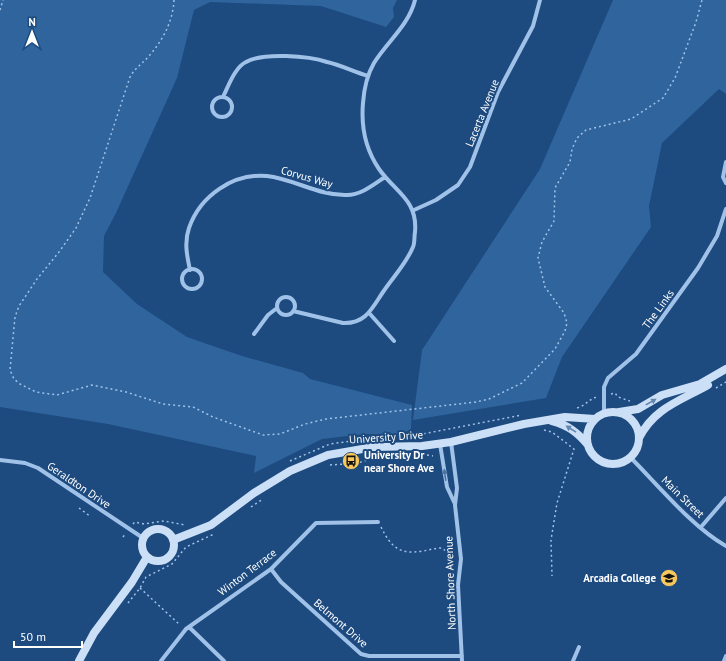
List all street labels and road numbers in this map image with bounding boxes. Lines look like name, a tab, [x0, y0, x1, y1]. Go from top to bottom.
street label: Lacerta Avenue	[462, 77, 502, 149]
street label: Corvus Way	[279, 163, 335, 191]
street label: The Links	[639, 286, 677, 331]
street label: University Drive	[348, 427, 424, 447]
street label: Geraldton Drive	[45, 459, 114, 512]
street label: Main Street	[659, 473, 708, 521]
street label: North Shore Avenue	[441, 535, 459, 630]
street label: Winton Terrace	[215, 545, 279, 599]
street label: Belmont Drive	[311, 596, 371, 651]

